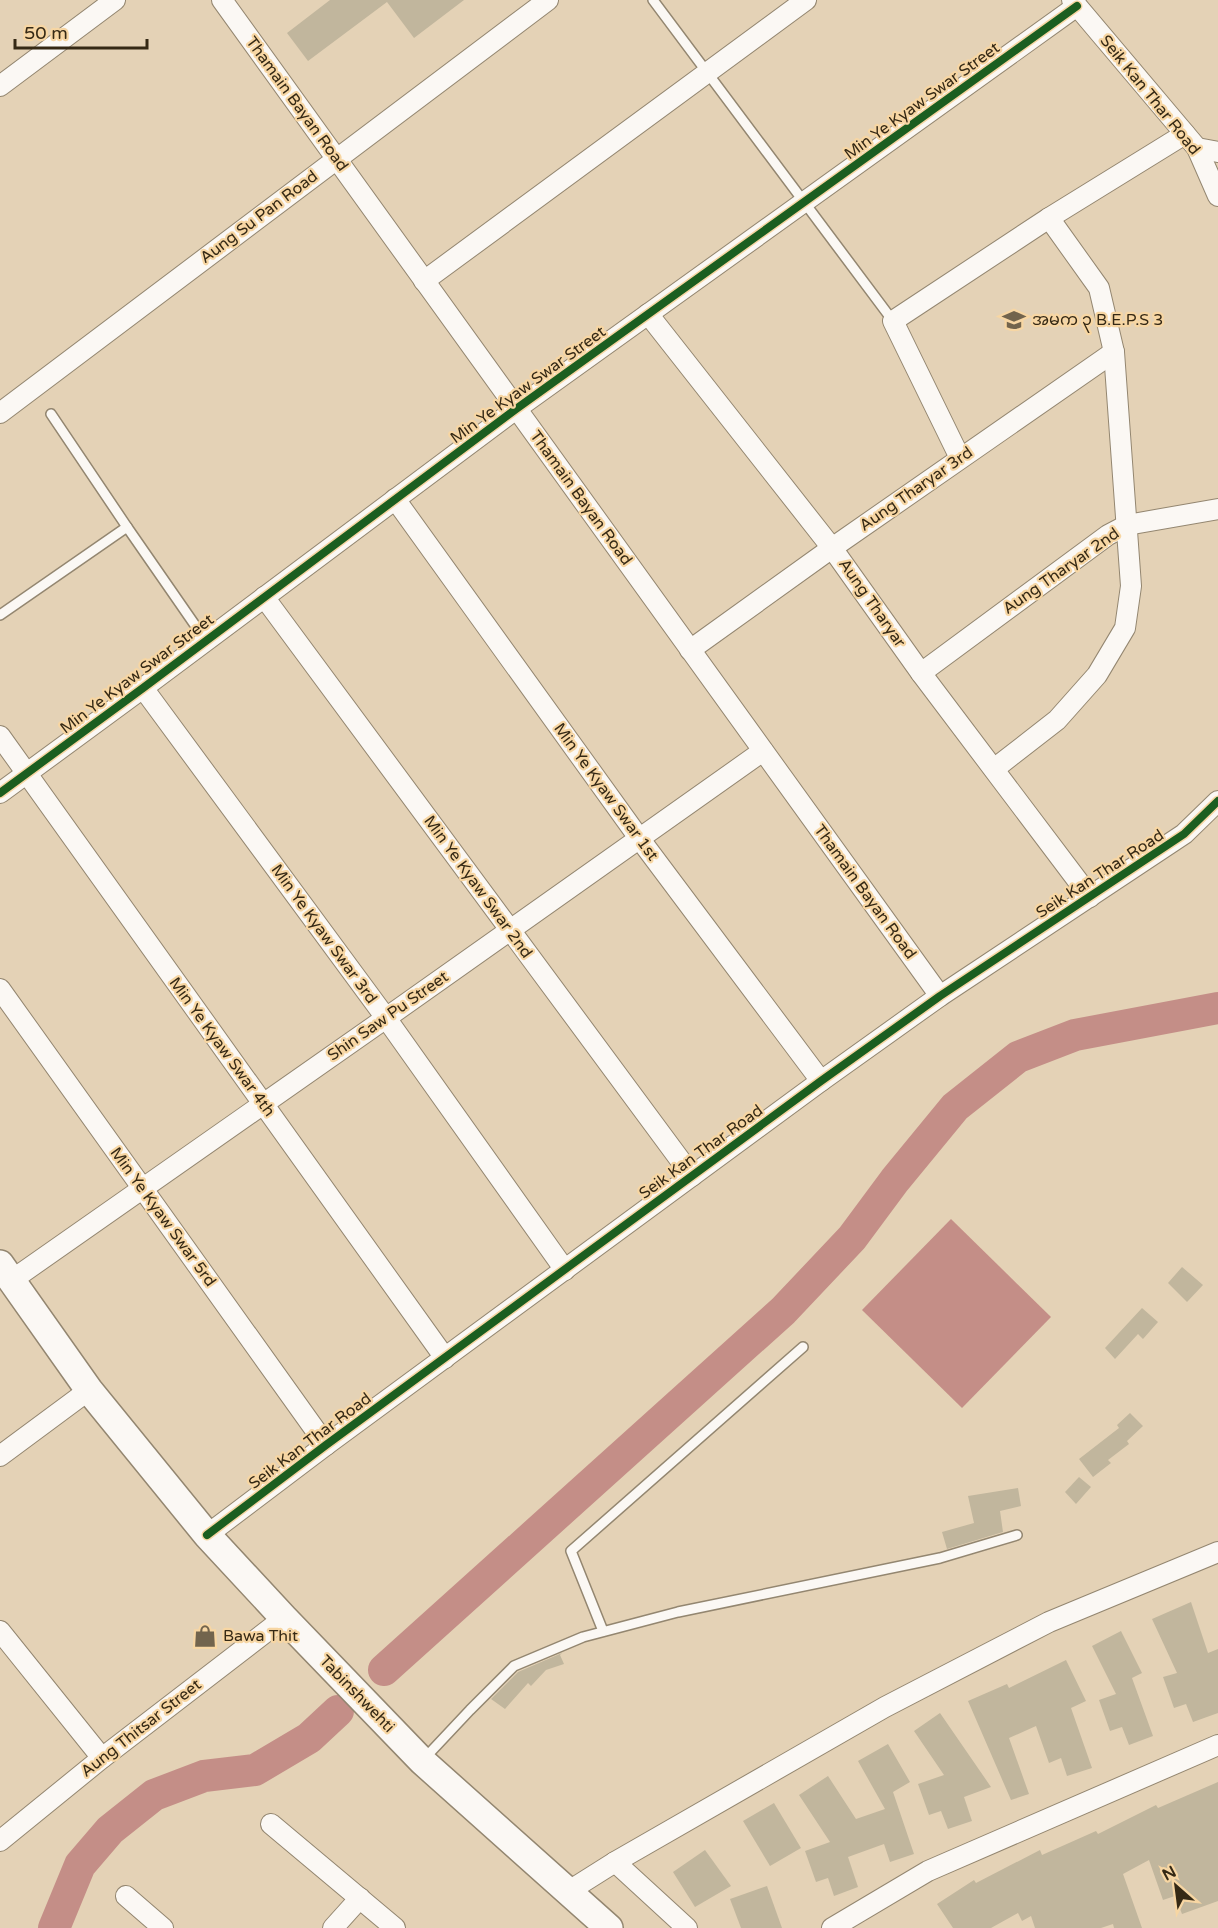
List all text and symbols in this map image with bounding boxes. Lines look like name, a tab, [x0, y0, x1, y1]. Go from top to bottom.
scale bar	[15, 12, 147, 50]
text: 50 m	[24, 22, 68, 44]
street label: Seik Kan Thar Road	[1096, 31, 1204, 159]
street label: Thamain Bayan Road	[241, 33, 353, 175]
street label: Min Ye Kyaw Swar Street	[840, 38, 1004, 164]
street label: Aung Su Pan Road	[196, 166, 322, 268]
school or university icon: အမက ၃ B.E.P.S 3	[1001, 307, 1027, 333]
place label: အမက ၃ B.E.P.S 3	[1032, 310, 1163, 333]
street label: Min Ye Kyaw Swar Street	[446, 322, 610, 448]
street label: Thamain Bayan Road	[525, 427, 637, 569]
street label: Aung Tharyar 3rd	[855, 442, 977, 536]
street label: Aung Tharyar 2nd	[999, 523, 1123, 619]
street label: Aung Tharyar	[834, 555, 910, 652]
street label: Min Ye Kyaw Swar Street	[56, 610, 218, 738]
street label: Min Ye Kyaw Swar 1st	[549, 719, 663, 865]
street label: Min Ye Kyaw Swar 2nd	[420, 812, 536, 962]
street label: Thamain Bayan Road	[809, 821, 921, 963]
street label: Seik Kan Thar Road	[1032, 825, 1168, 923]
street label: Min Ye Kyaw Swar 3rd	[267, 860, 381, 1008]
street label: Shin Saw Pu Street	[324, 967, 452, 1065]
street label: Min Ye Kyaw Swar 4th	[165, 973, 279, 1121]
street label: Seik Kan Thar Road	[635, 1100, 767, 1204]
street label: Min Ye Kyaw Swar 5rd	[106, 1143, 220, 1291]
street label: Seik Kan Thar Road	[245, 1388, 375, 1494]
shop icon: Bawa Thit	[192, 1623, 218, 1649]
place label: Bawa Thit	[223, 1626, 298, 1646]
street label: Tabinshwehti	[315, 1651, 399, 1737]
street label: Aung Thitsar Street	[77, 1675, 205, 1781]
north arrow	[1146, 1856, 1206, 1916]
text: N	[1159, 1862, 1180, 1885]

